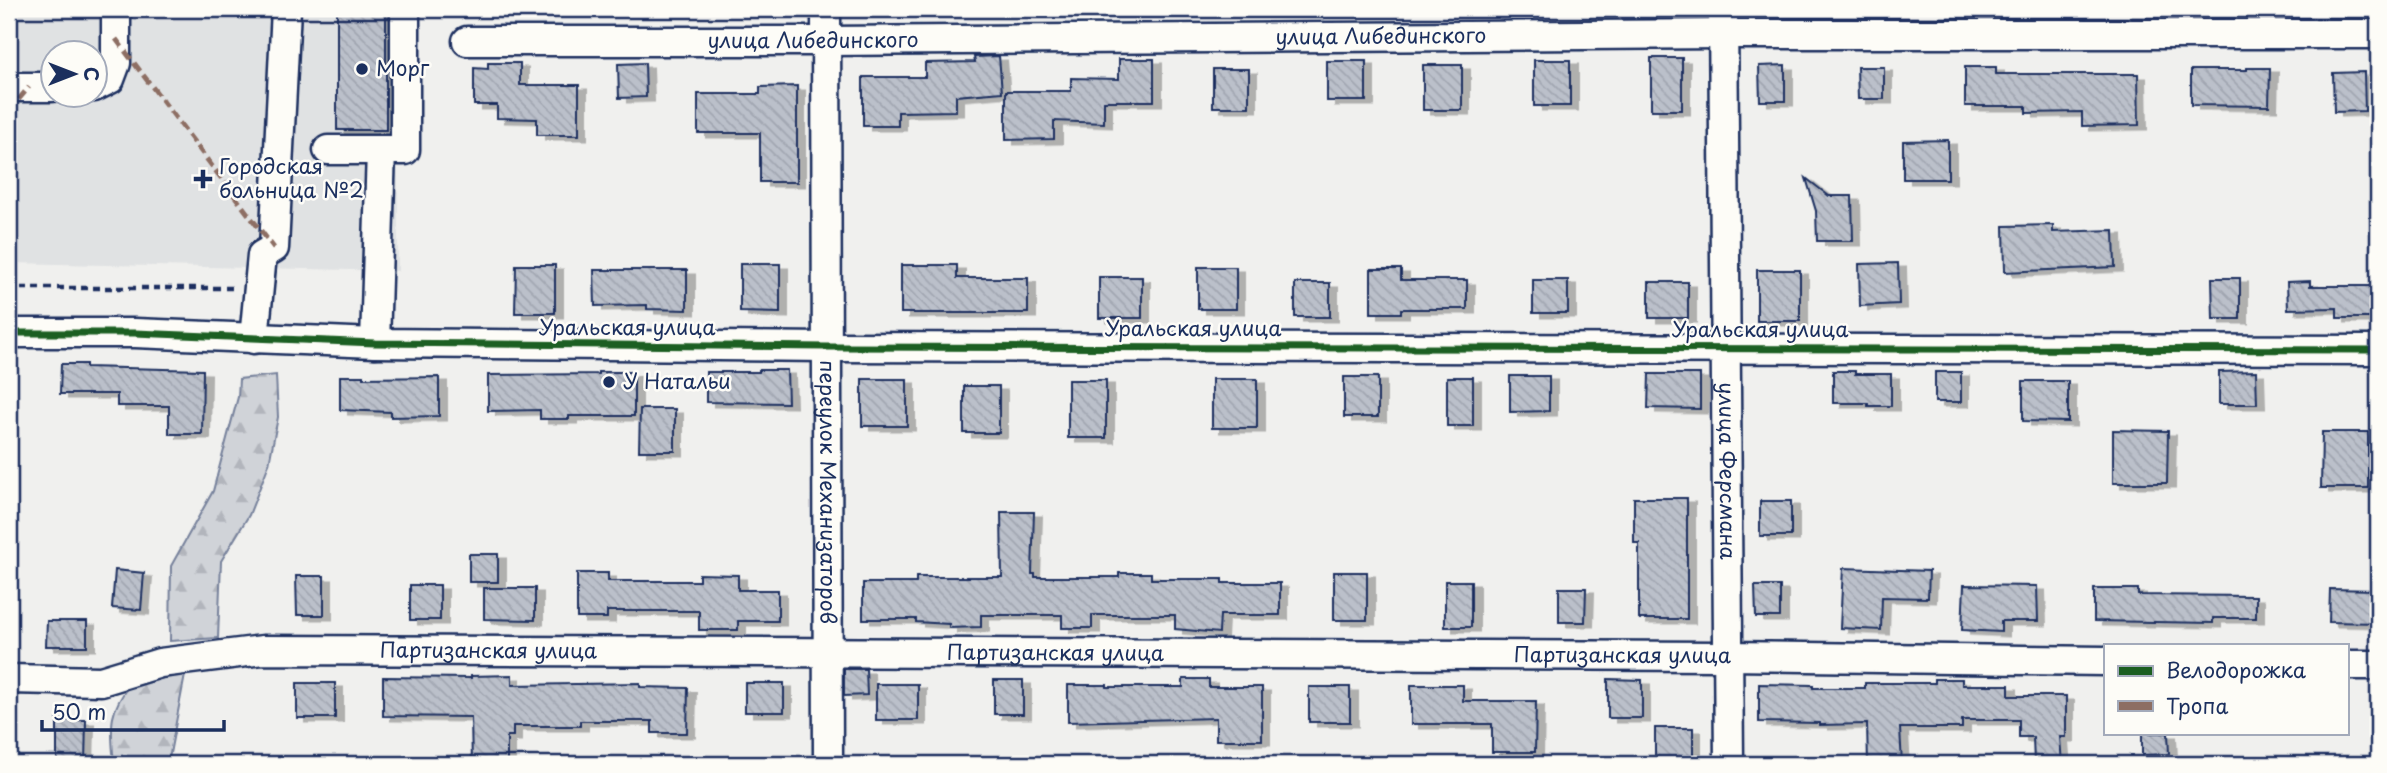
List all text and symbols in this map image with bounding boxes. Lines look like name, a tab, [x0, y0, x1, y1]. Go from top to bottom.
street label: улица Либединского	[1275, 18, 1487, 51]
street label: улица Либединского	[708, 22, 919, 55]
north arrow	[38, 38, 108, 108]
place label: Морг	[376, 51, 430, 83]
marker: Морг	[354, 61, 370, 77]
text: С	[78, 67, 106, 81]
place label: Городская больница №2	[219, 149, 364, 205]
marker: Городская больница №2	[193, 169, 213, 189]
street label: Уральская улица	[539, 310, 716, 342]
street label: Уральская улица	[1105, 311, 1282, 343]
street label: Уральская улица	[1672, 312, 1849, 344]
street label: переулок Механизаторов	[813, 360, 846, 624]
place label: У Натальи	[623, 364, 731, 396]
marker: У Натальи	[601, 374, 617, 390]
street label: улица Ферсмана	[1712, 382, 1745, 561]
street label: Партизанская улица	[380, 632, 598, 665]
street label: Партизанская улица	[947, 635, 1165, 668]
street label: Партизанская улица	[1514, 637, 1732, 670]
legend	[2104, 644, 2348, 734]
text: Велодорожка	[2166, 653, 2307, 685]
scale bar	[42, 689, 224, 733]
text: Тропа	[2166, 689, 2228, 721]
text: 50 m	[52, 695, 106, 727]

